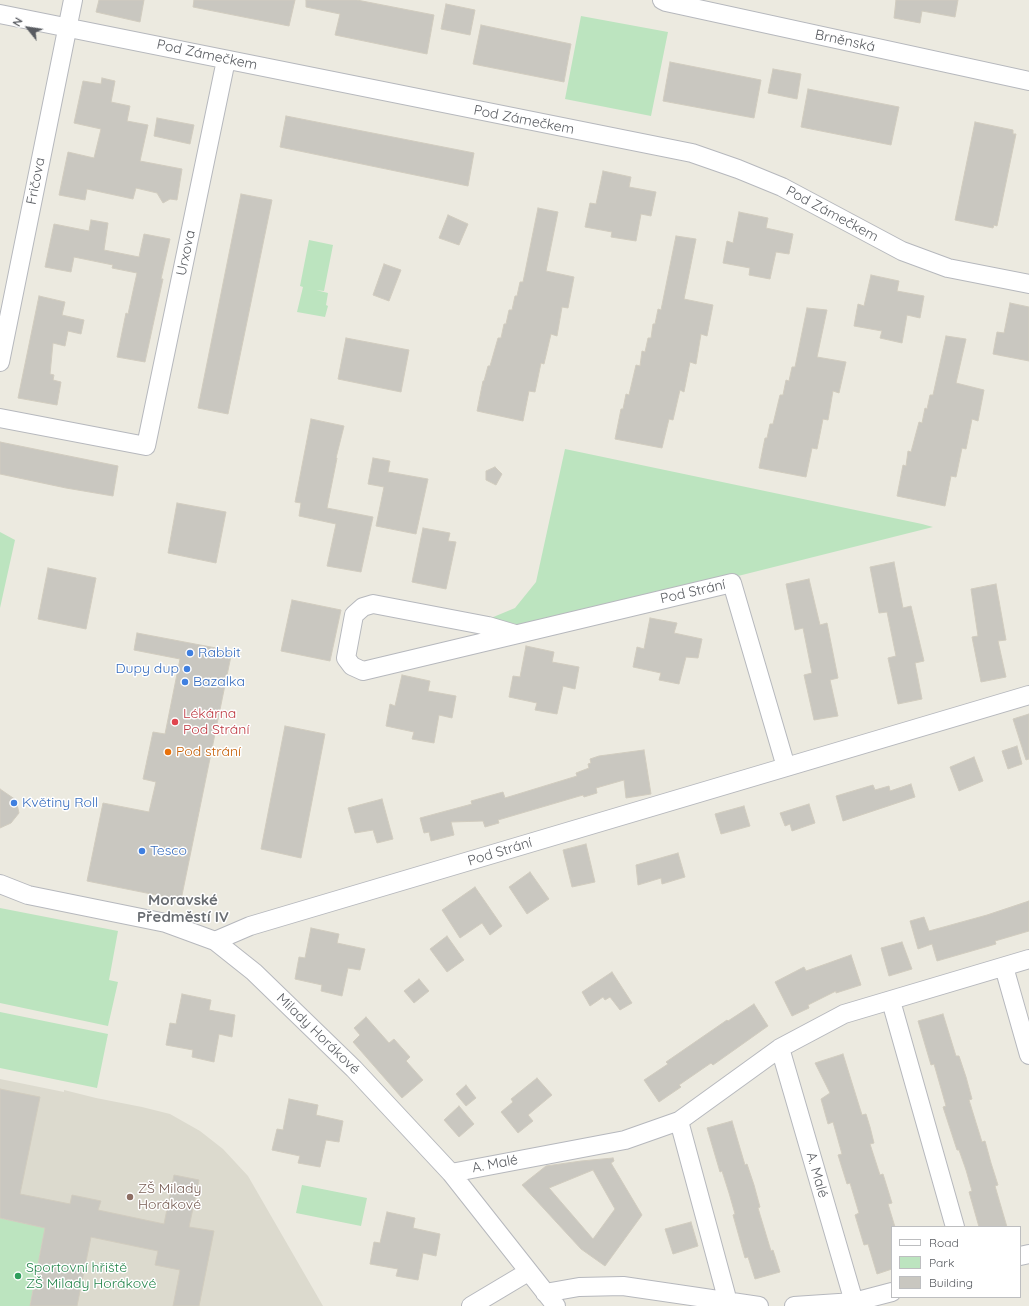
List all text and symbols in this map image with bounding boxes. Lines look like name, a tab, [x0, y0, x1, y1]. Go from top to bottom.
north arrow	[8, 8, 48, 48]
text: N	[10, 15, 26, 29]
street label: Brněnská	[813, 26, 877, 56]
street label: Pod Zámečkem	[155, 36, 259, 74]
street label: Pod Zámečkem	[472, 102, 576, 138]
street label: Fričova	[23, 156, 49, 206]
street label: Pod Zámečkem	[783, 183, 881, 245]
street label: Urxova	[173, 229, 199, 277]
street label: Pod Strání	[659, 576, 727, 608]
place label: Rabbit	[198, 645, 241, 661]
marker: Rabbit	[185, 648, 195, 658]
place label: Dupy dup	[116, 661, 179, 677]
marker: Dupy dup	[182, 664, 192, 674]
place label: Bazalka	[193, 674, 245, 690]
marker: Bazalka	[180, 677, 190, 687]
place label: Lékárna Pod Strání	[183, 706, 249, 738]
marker: Lékárna Pod Strání	[170, 717, 180, 727]
place label: Pod strání	[176, 744, 241, 760]
marker: Pod strání	[163, 747, 173, 757]
place label: Květiny Roll	[22, 795, 98, 811]
marker: Květiny Roll	[9, 798, 19, 808]
street label: Pod Strání	[466, 834, 534, 870]
place label: Tesco	[150, 843, 187, 859]
marker: Tesco	[137, 846, 147, 856]
district label: Moravské Předměstí IV	[137, 891, 229, 926]
street label: Milady Horákové	[273, 990, 363, 1078]
street label: A. Malé	[803, 1150, 831, 1200]
street label: A. Malé	[471, 1151, 519, 1177]
place label: ZŠ Milady Horákové	[138, 1181, 201, 1214]
marker: ZŠ Milady Horákové	[125, 1192, 135, 1202]
legend	[891, 1226, 1021, 1298]
text: Road	[929, 1235, 959, 1250]
text: Park	[929, 1255, 954, 1270]
place label: Sportovní hřiště ZŠ Milady Horákové	[26, 1260, 156, 1292]
marker: Sportovní hřiště ZŠ Milady Horákové	[13, 1271, 23, 1281]
text: Building	[929, 1275, 973, 1290]

